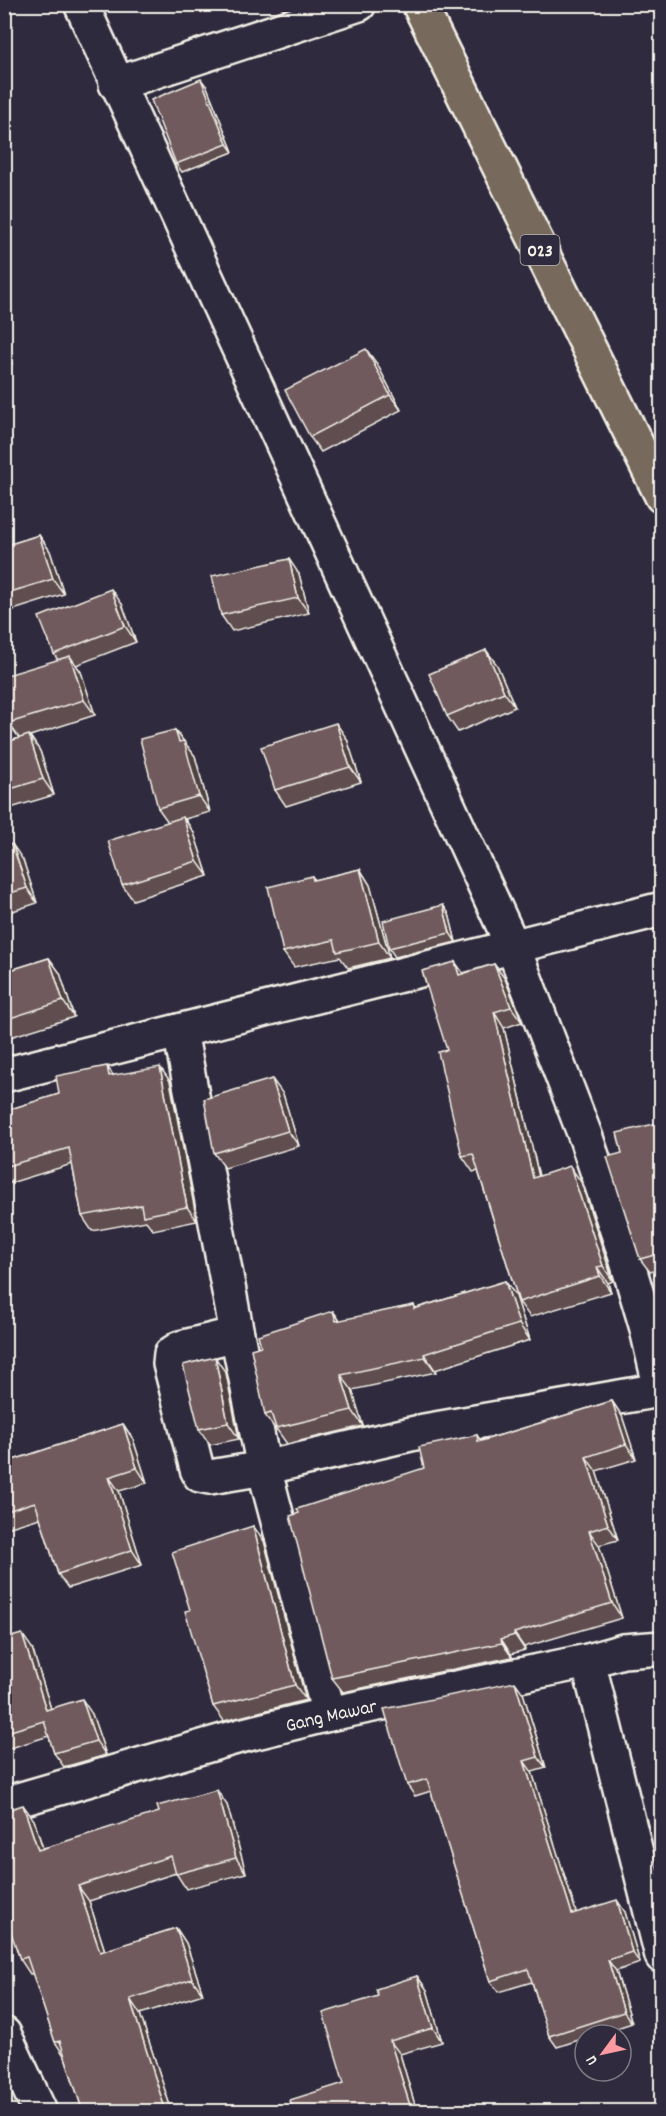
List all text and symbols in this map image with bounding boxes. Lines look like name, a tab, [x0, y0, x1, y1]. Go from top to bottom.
road number: 023	[520, 235, 560, 265]
street label: Gang Mawar	[283, 1693, 380, 1741]
north arrow	[573, 2023, 633, 2083]
text: U	[581, 2050, 604, 2069]

